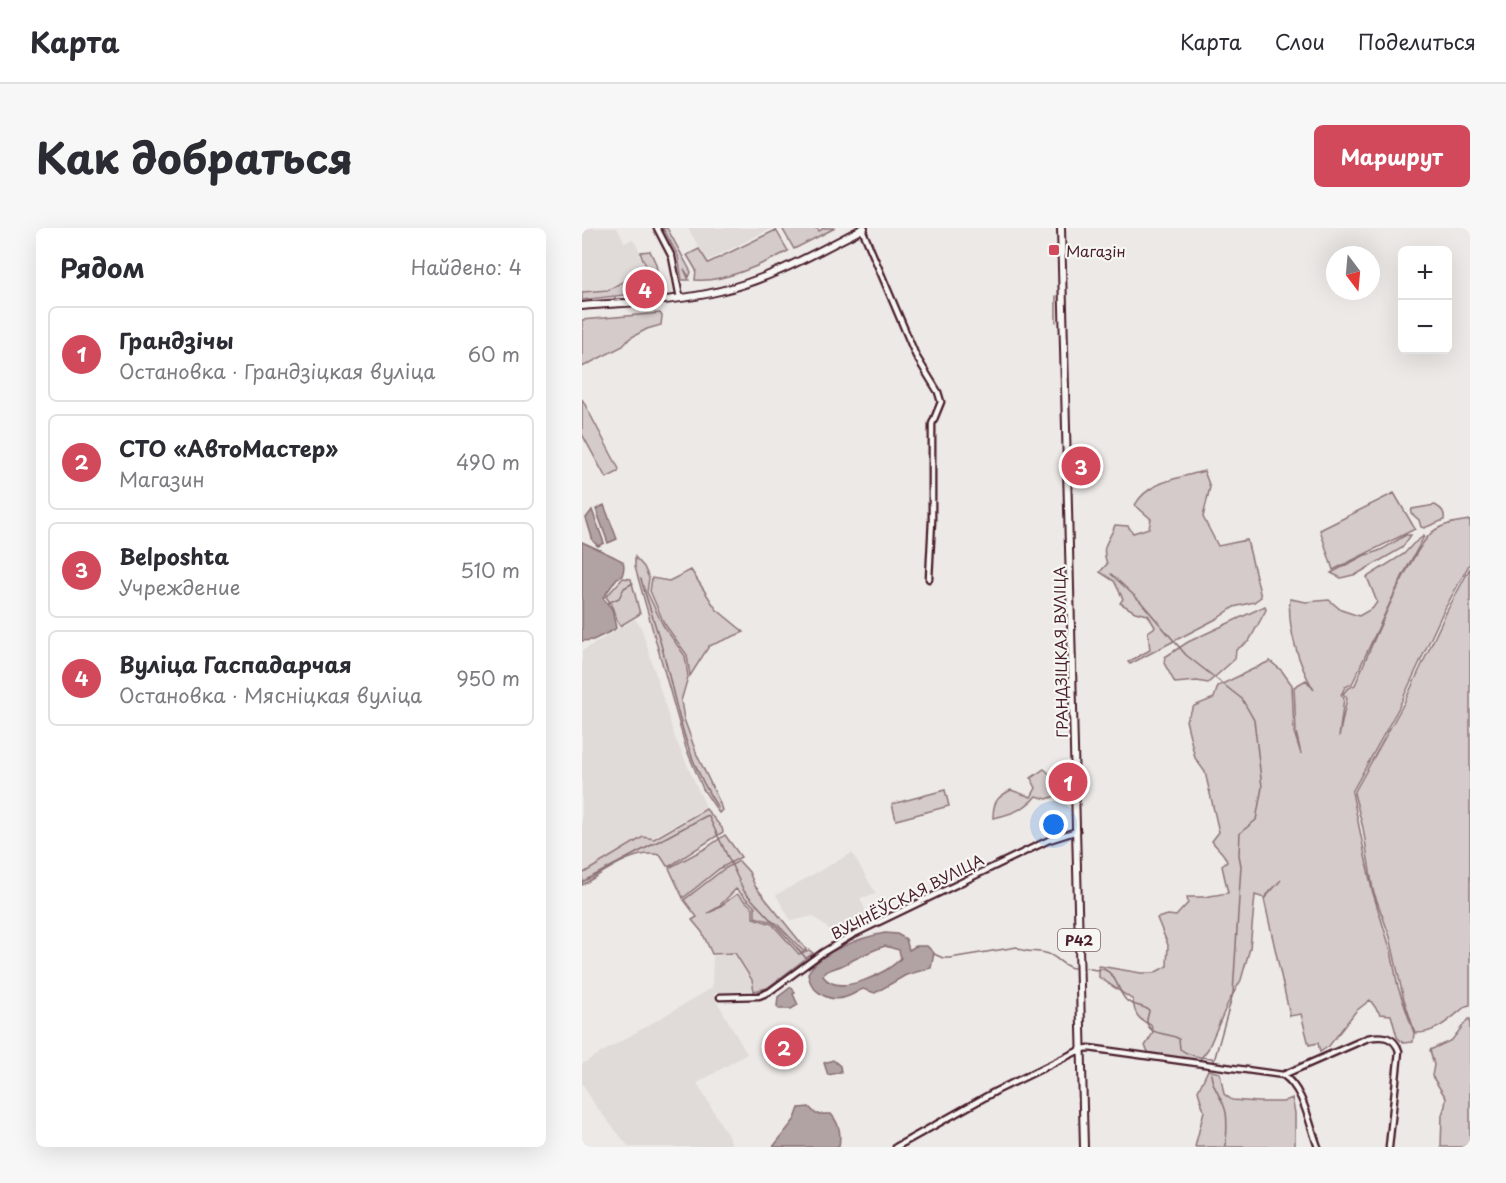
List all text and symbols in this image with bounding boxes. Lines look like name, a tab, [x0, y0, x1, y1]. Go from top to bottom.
text: Карта	[30, 20, 120, 63]
text: Карта	[1180, 25, 1242, 57]
text: Слои	[1275, 25, 1325, 57]
text: Поделиться	[1358, 25, 1476, 57]
text: Как добраться	[36, 125, 353, 188]
button: Маршрут	[1314, 125, 1470, 187]
place label: Магазін	[1066, 239, 1126, 262]
marker: Магазін	[1047, 243, 1061, 257]
north arrow	[1326, 246, 1380, 300]
map controls	[1398, 246, 1452, 354]
button: +	[1398, 246, 1452, 300]
text: Рядом	[60, 248, 145, 287]
text: Найдено: 4	[411, 252, 522, 282]
pin: 4	[626, 266, 664, 312]
button: −	[1398, 300, 1452, 354]
text: Грандзічы	[119, 323, 234, 356]
text: 1	[77, 339, 86, 369]
text: 60 m	[468, 339, 520, 369]
text: Остановка · Грандзіцкая вуліца	[119, 356, 436, 386]
text: СТО «АвтоМастер»	[119, 431, 338, 464]
pin: 3	[1062, 444, 1100, 488]
text: 2	[74, 447, 89, 477]
text: 490 m	[456, 447, 520, 477]
text: Магазин	[119, 464, 205, 494]
text: Belposhta	[119, 539, 229, 572]
text: 3	[75, 555, 88, 585]
text: 510 m	[460, 555, 520, 585]
street label: ГРАНДЗІЦКАЯ ВУЛІЦА	[1047, 566, 1073, 738]
text: Учреждение	[119, 572, 240, 602]
text: Вуліца Гаспадарчая	[119, 647, 352, 680]
text: 4	[75, 663, 88, 693]
text: 950 m	[456, 663, 520, 693]
text: Остановка · Мясніцкая вуліца	[119, 680, 422, 710]
pin: 1	[1048, 760, 1088, 804]
your location	[1039, 810, 1068, 839]
street label: ВУЧНЁЎСКАЯ ВУЛІЦА	[827, 847, 987, 945]
road number: Р42	[1058, 929, 1100, 951]
pin: 2	[764, 1024, 804, 1070]

